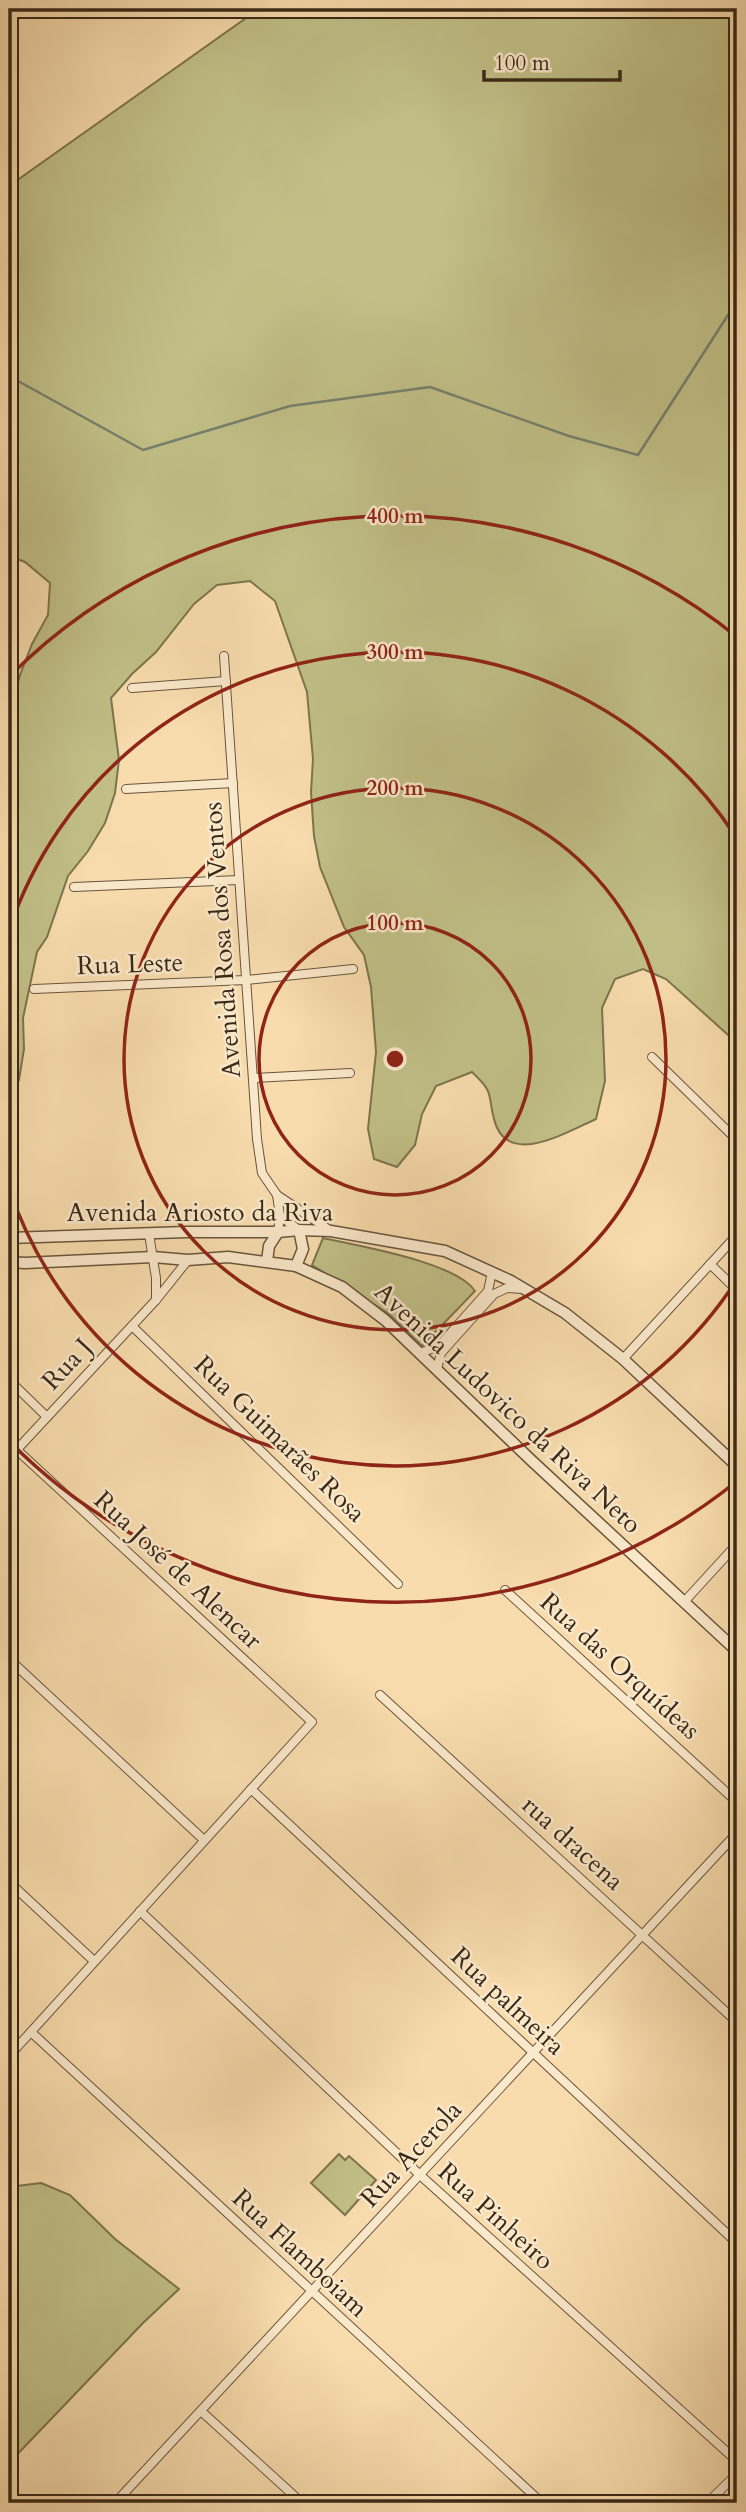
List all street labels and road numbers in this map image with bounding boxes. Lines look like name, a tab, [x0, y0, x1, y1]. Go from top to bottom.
street label: Avenida Rosa dos Ventos	[195, 801, 249, 1079]
street label: Rua Leste	[76, 945, 184, 983]
street label: Avenida Ariosto da Riva	[67, 1195, 333, 1230]
street label: Avenida Ludovico da Riva Neto	[367, 1275, 649, 1541]
street label: Rua J	[34, 1330, 100, 1398]
street label: Rua Guimarães Rosa	[186, 1348, 374, 1530]
street label: Rua José de Alencar	[86, 1483, 270, 1657]
street label: Rua das Orquídeas	[532, 1585, 708, 1747]
street label: rua dracena	[514, 1788, 632, 1898]
street label: Rua palmeira	[443, 1939, 573, 2063]
street label: Rua Acerola	[352, 2093, 470, 2215]
street label: Rua Pinheiro	[430, 2155, 562, 2277]
street label: Rua Flamboiam	[225, 2181, 375, 2325]

